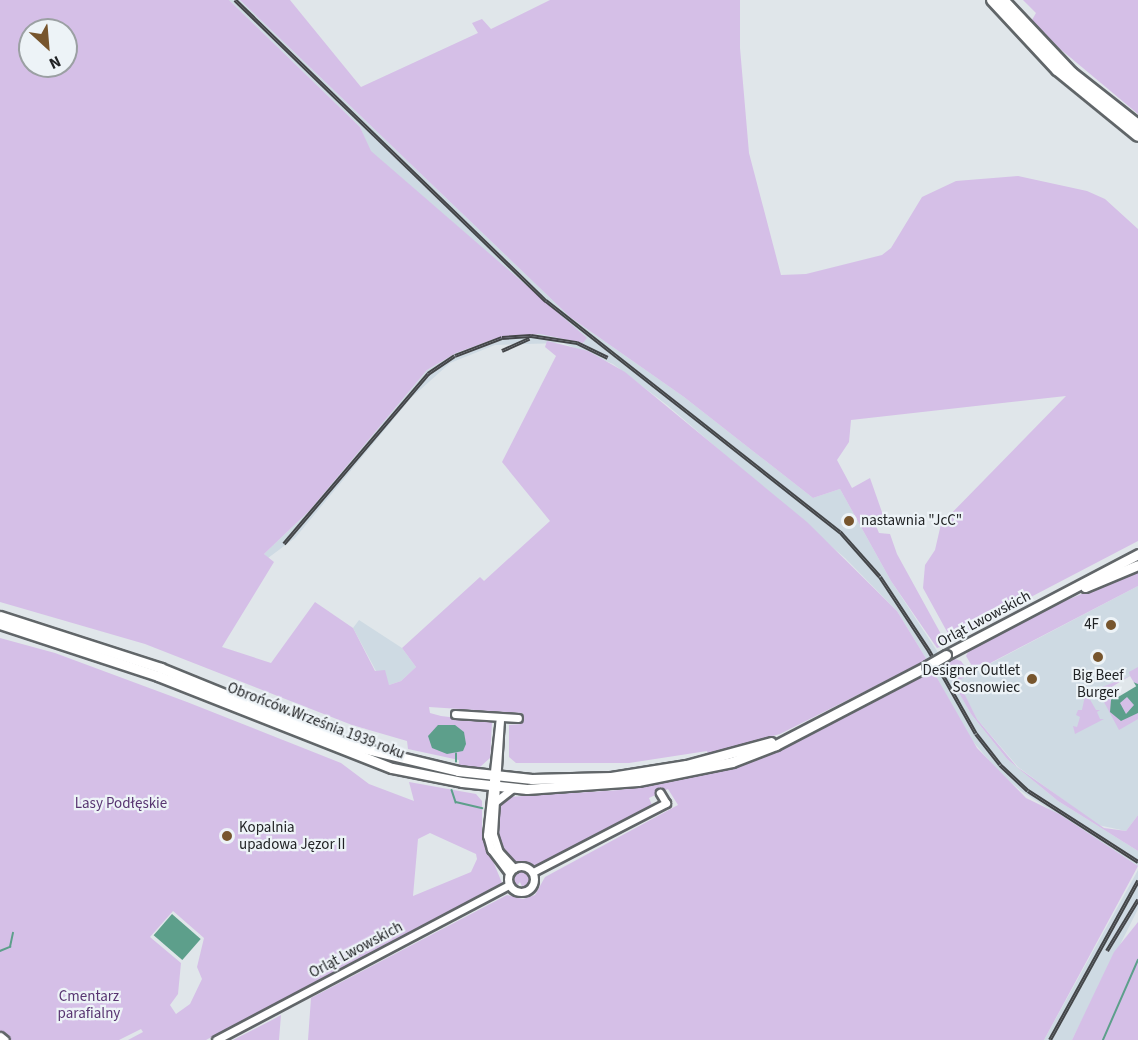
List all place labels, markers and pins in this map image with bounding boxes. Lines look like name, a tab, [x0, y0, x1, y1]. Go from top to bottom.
place label: nastawnia "JcC"	[861, 512, 962, 530]
marker: nastawnia "JcC"	[842, 514, 856, 528]
place label: 4F	[1084, 616, 1099, 634]
marker: 4F	[1104, 618, 1118, 632]
marker: Big Beef Burger	[1091, 650, 1105, 664]
place label: Designer Outlet Sosnowiec	[923, 661, 1020, 696]
place label: Big Beef Burger	[1072, 666, 1124, 701]
marker: Designer Outlet Sosnowiec	[1025, 672, 1039, 686]
place label: Kopalnia upadowa Jęzor II	[239, 818, 346, 853]
marker: Kopalnia upadowa Jęzor II	[220, 829, 234, 843]

